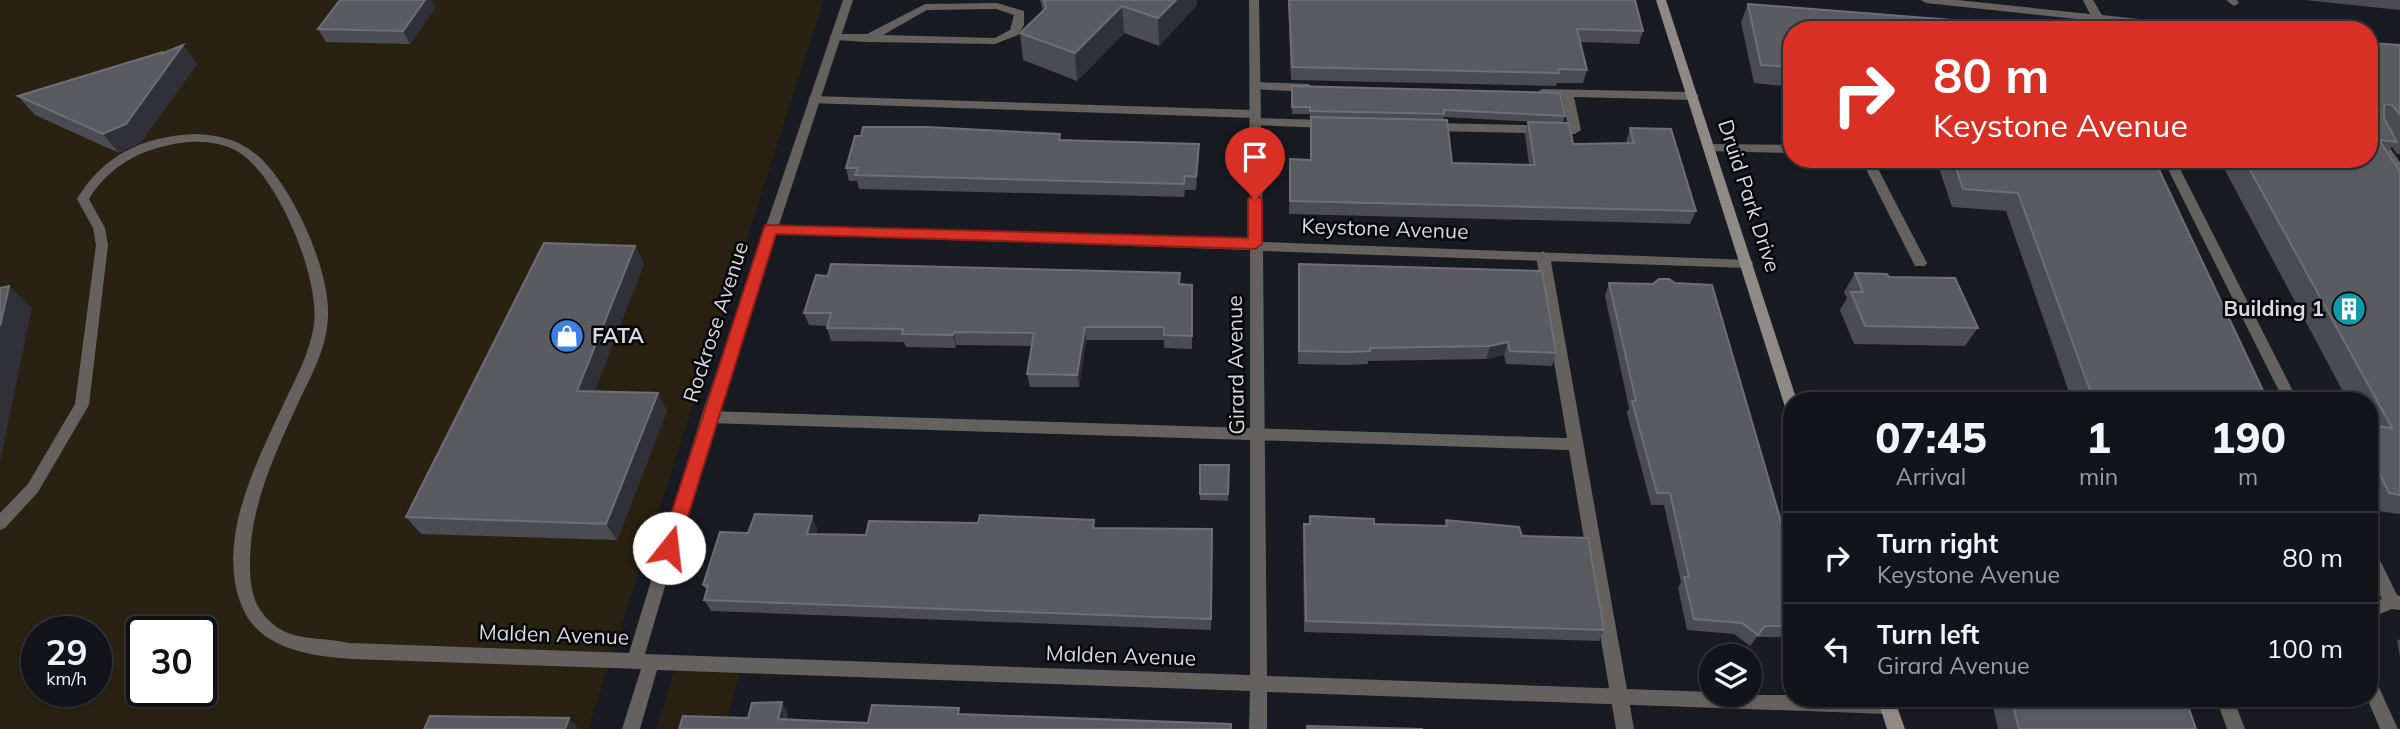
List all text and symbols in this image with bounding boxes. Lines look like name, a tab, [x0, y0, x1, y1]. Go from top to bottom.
text: 80 m	[1933, 44, 2049, 105]
icon: right	[1818, 49, 1909, 140]
text: Keystone Avenue	[1933, 105, 2188, 145]
street label: Druid Park Drive	[1713, 116, 1787, 275]
pin	[1225, 127, 1285, 199]
icon: arrive	[1236, 138, 1274, 176]
street label: Keystone Avenue	[1301, 212, 1469, 244]
street label: Rockrose Avenue	[677, 238, 753, 405]
building icon: Building 1	[2330, 290, 2368, 328]
street label: Girard Avenue	[1221, 295, 1249, 435]
place label: Building 1	[2223, 295, 2324, 321]
shop icon: FATA	[548, 317, 586, 355]
place label: FATA	[592, 322, 644, 348]
text: 07:45	[1875, 411, 1987, 464]
text: 1	[2086, 411, 2111, 464]
text: 190	[2210, 411, 2286, 464]
text: Arrival	[1896, 462, 1966, 491]
text: min	[2079, 462, 2118, 491]
text: m	[2238, 462, 2258, 491]
position arrow	[632, 511, 706, 585]
text: Turn right	[1877, 527, 1998, 560]
icon: right	[1818, 539, 1856, 577]
text: 80 m	[2282, 541, 2343, 574]
text: Keystone Avenue	[1877, 560, 2060, 589]
speed limit sign: 30	[126, 616, 217, 707]
street label: Malden Avenue	[478, 618, 630, 650]
text: Turn left	[1877, 618, 1979, 651]
text: 29	[45, 630, 88, 674]
icon: left	[1818, 630, 1856, 668]
text: 100 m	[2267, 632, 2343, 665]
street label: Malden Avenue	[1045, 639, 1197, 671]
map controls	[1699, 644, 1762, 707]
button: layers	[1699, 644, 1762, 707]
text: Girard Avenue	[1877, 651, 2029, 680]
text: km/h	[46, 667, 87, 690]

